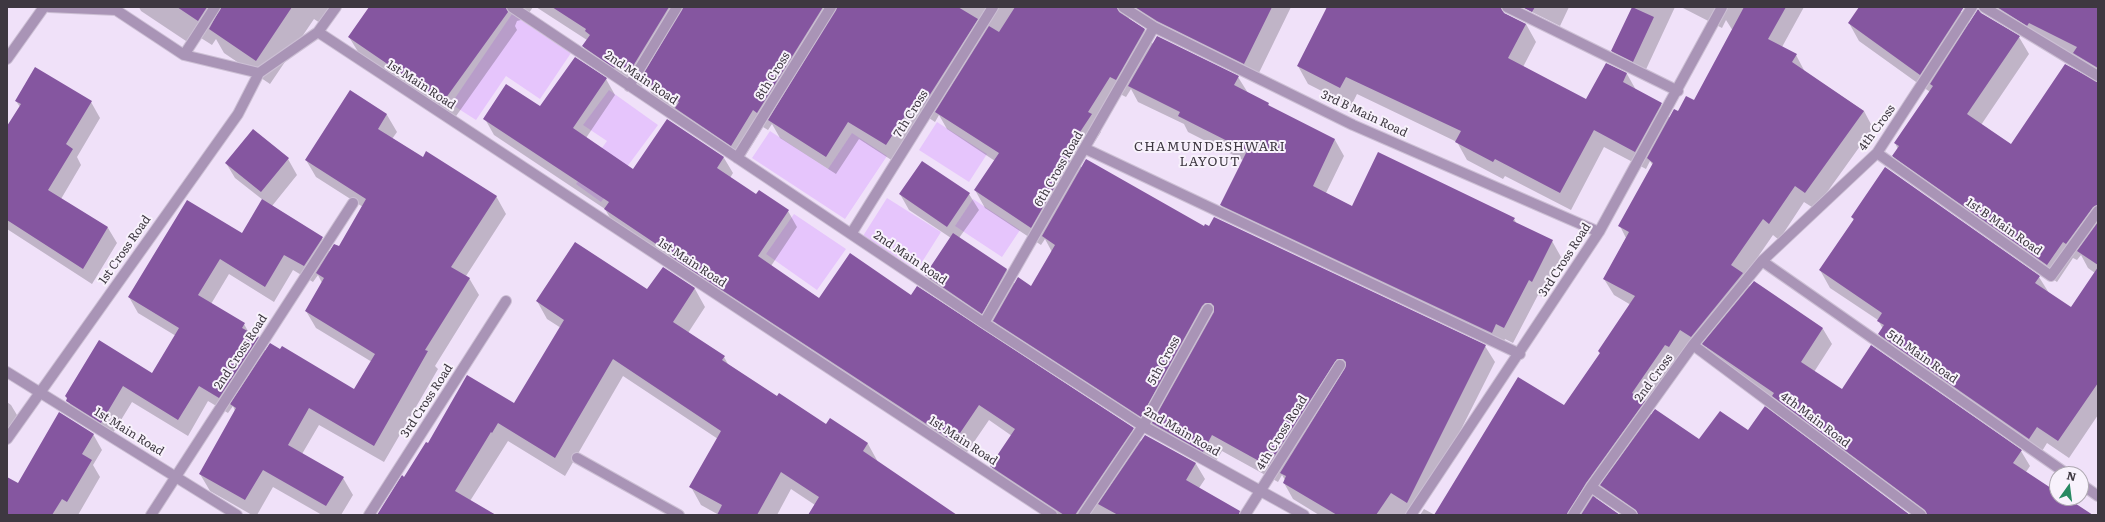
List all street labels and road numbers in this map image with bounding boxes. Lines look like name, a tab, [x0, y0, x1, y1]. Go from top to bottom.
street label: 2nd Main Road	[602, 48, 680, 108]
street label: 8th Cross	[753, 50, 793, 102]
street label: 1st Main Road	[384, 57, 458, 113]
street label: 7th Cross	[891, 88, 931, 140]
street label: 3rd B Main Road	[1318, 88, 1410, 140]
street label: 4th Cross	[1855, 102, 1899, 154]
street label: 6th Cross Road	[1032, 129, 1086, 209]
street label: 1st B Main Road	[1963, 195, 2045, 259]
street label: 1st Cross Road	[96, 213, 154, 287]
street label: 3rd Cross Road	[1536, 220, 1594, 300]
street label: 2nd Main Road	[871, 228, 949, 288]
street label: 1st Main Road	[655, 235, 729, 291]
street label: 2nd Cross Road	[211, 312, 271, 392]
street label: 5th Main Road	[1884, 327, 1960, 387]
street label: 5th Cross	[1145, 334, 1183, 388]
street label: 2nd Cross	[1632, 351, 1676, 405]
street label: 3rd Cross Road	[398, 361, 456, 441]
street label: 4th Main Road	[1777, 389, 1853, 451]
street label: 4th Cross Road	[1253, 393, 1311, 473]
street label: 2nd Main Road	[1141, 404, 1223, 460]
street label: 1st Main Road	[92, 405, 166, 459]
street label: 1st Main Road	[926, 413, 1000, 469]

